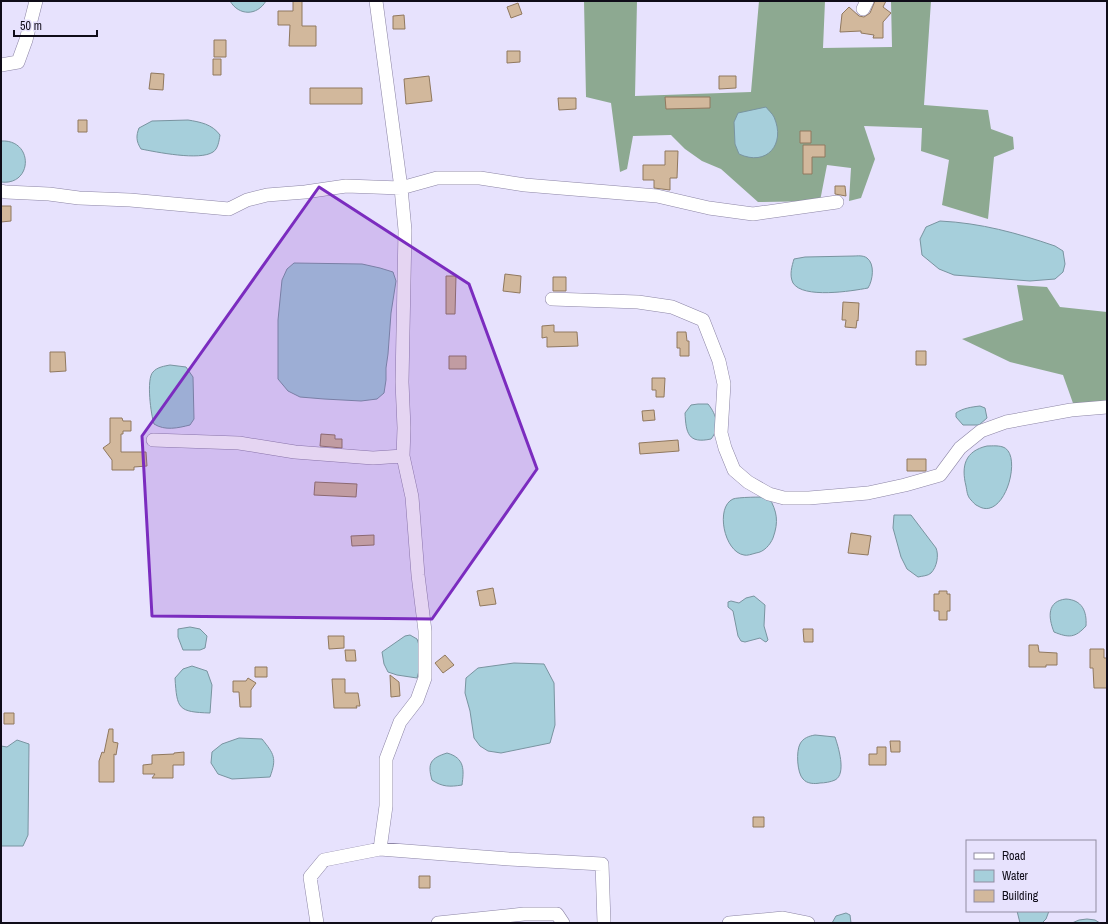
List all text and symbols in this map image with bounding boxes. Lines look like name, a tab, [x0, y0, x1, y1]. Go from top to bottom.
scale bar	[14, 12, 97, 38]
text: 50 m	[20, 18, 42, 34]
legend	[966, 840, 1096, 912]
text: Road	[1002, 848, 1026, 864]
text: Water	[1002, 868, 1029, 884]
text: Building	[1002, 888, 1039, 904]

